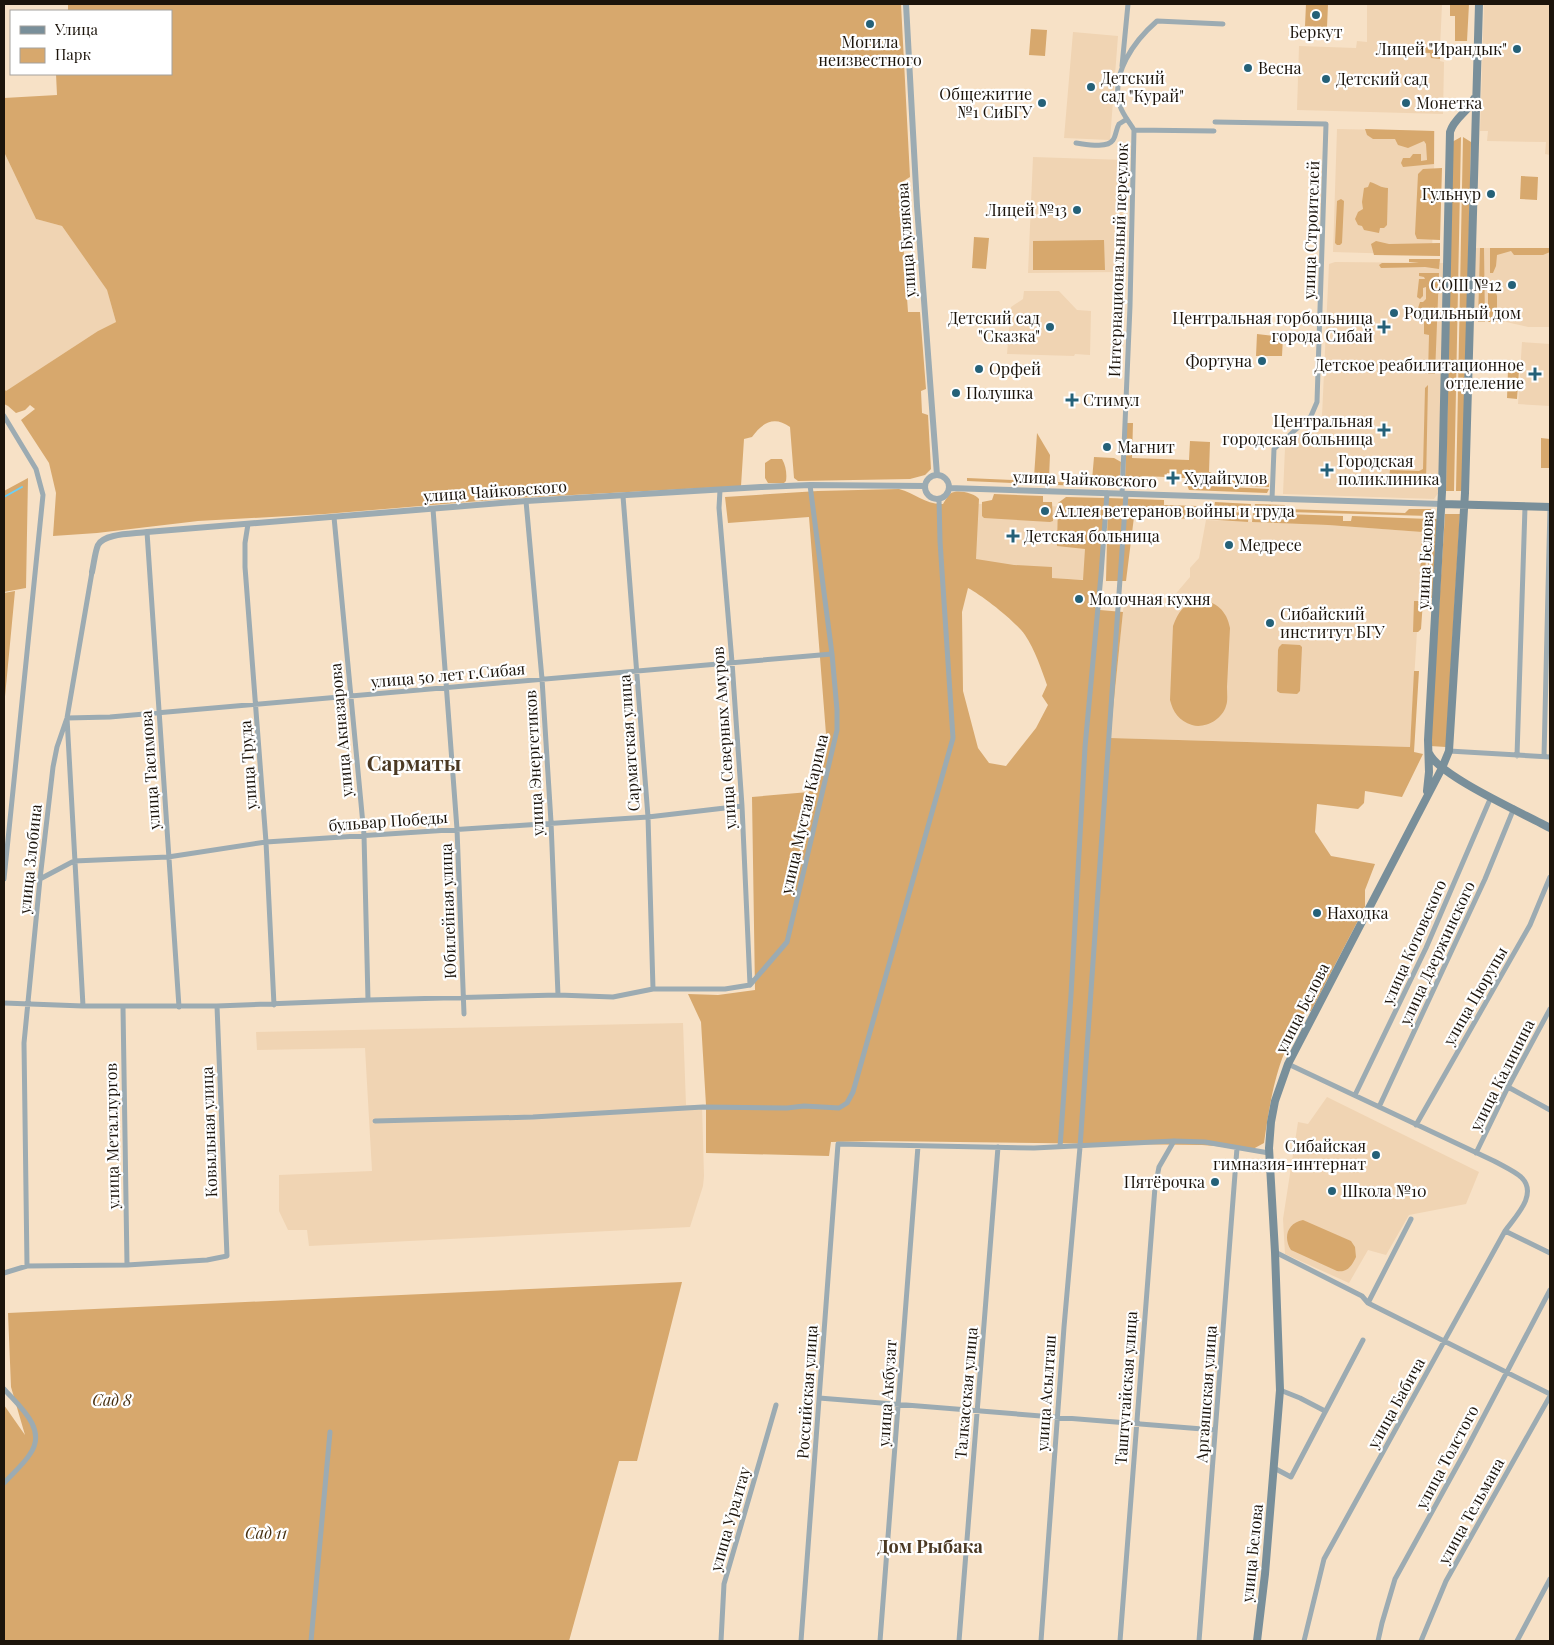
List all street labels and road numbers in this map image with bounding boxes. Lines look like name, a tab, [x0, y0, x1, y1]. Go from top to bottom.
street label: Интернациональный переулок	[1103, 143, 1132, 377]
street label: улица Строителей	[1298, 160, 1323, 301]
street label: улица Булякова	[891, 182, 920, 299]
street label: улица Чайковского	[1012, 465, 1158, 492]
street label: улица Чайковского	[421, 475, 568, 506]
street label: улица Белова	[1411, 510, 1438, 611]
street label: улица Северных Амуров	[707, 646, 740, 831]
street label: улица 50 лет г.Сибая	[369, 657, 526, 692]
street label: улица Акназарова	[324, 662, 357, 799]
street label: Сарматская улица	[613, 674, 644, 812]
street label: улица Энергетиков	[519, 689, 548, 838]
street label: улица Тасимова	[135, 710, 164, 831]
street label: улица Труда	[234, 720, 261, 811]
street label: улица Мустая Карима	[775, 732, 832, 897]
street label: улица Злобина	[13, 803, 46, 916]
street label: бульвар Победы	[327, 806, 448, 835]
street label: Юбилейная улица	[435, 843, 460, 979]
street label: улица Котовского	[1376, 876, 1451, 1008]
street label: улица Дзержинского	[1393, 877, 1479, 1029]
street label: улица Цюрупы	[1437, 942, 1511, 1050]
street label: улица Белова	[1269, 959, 1333, 1057]
street label: улица Калинина	[1464, 1015, 1539, 1135]
street label: улица Металлургов	[100, 1063, 123, 1210]
street label: Ковыльная улица	[196, 1066, 221, 1198]
street label: Таштугайская улица	[1110, 1310, 1141, 1466]
street label: Российская улица	[791, 1324, 822, 1460]
street label: Аргаяшская улица	[1190, 1325, 1221, 1464]
street label: Талкасская улица	[949, 1326, 982, 1460]
street label: улица Асылташ	[1031, 1334, 1060, 1453]
street label: улица Акбузат	[872, 1339, 901, 1448]
street label: улица Бабича	[1361, 1354, 1429, 1453]
street label: улица Толстого	[1410, 1401, 1483, 1513]
street label: улица Тельмана	[1432, 1454, 1508, 1569]
street label: улица Уралтау	[704, 1464, 755, 1575]
street label: улица Белова	[1236, 1503, 1267, 1604]

